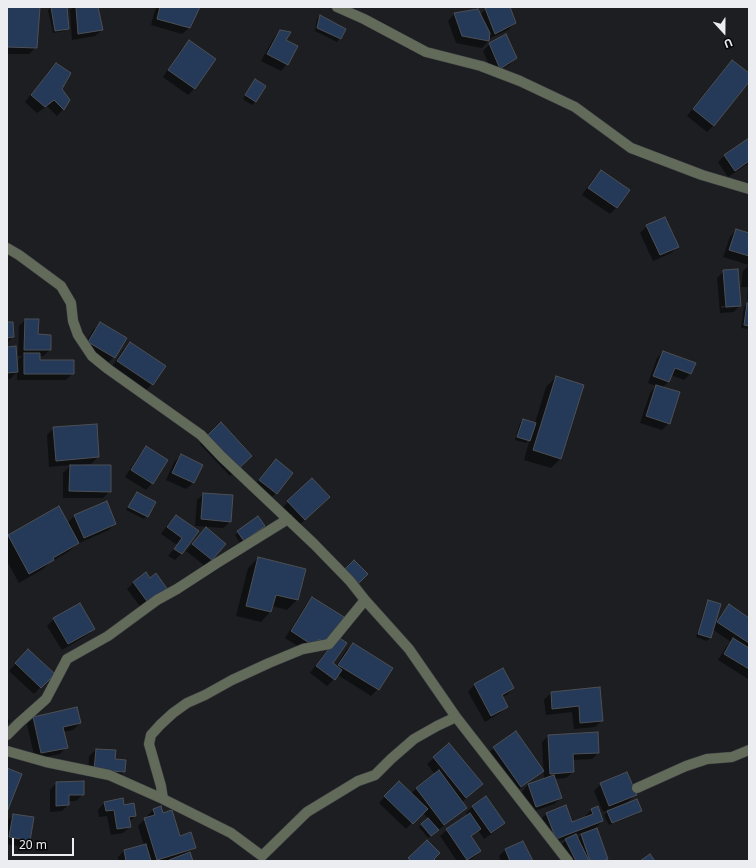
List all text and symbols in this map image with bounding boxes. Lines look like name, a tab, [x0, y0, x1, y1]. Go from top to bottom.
north arrow	[704, 12, 744, 52]
text: U	[722, 35, 735, 52]
scale bar	[14, 830, 76, 856]
text: 20 m	[19, 836, 47, 853]

